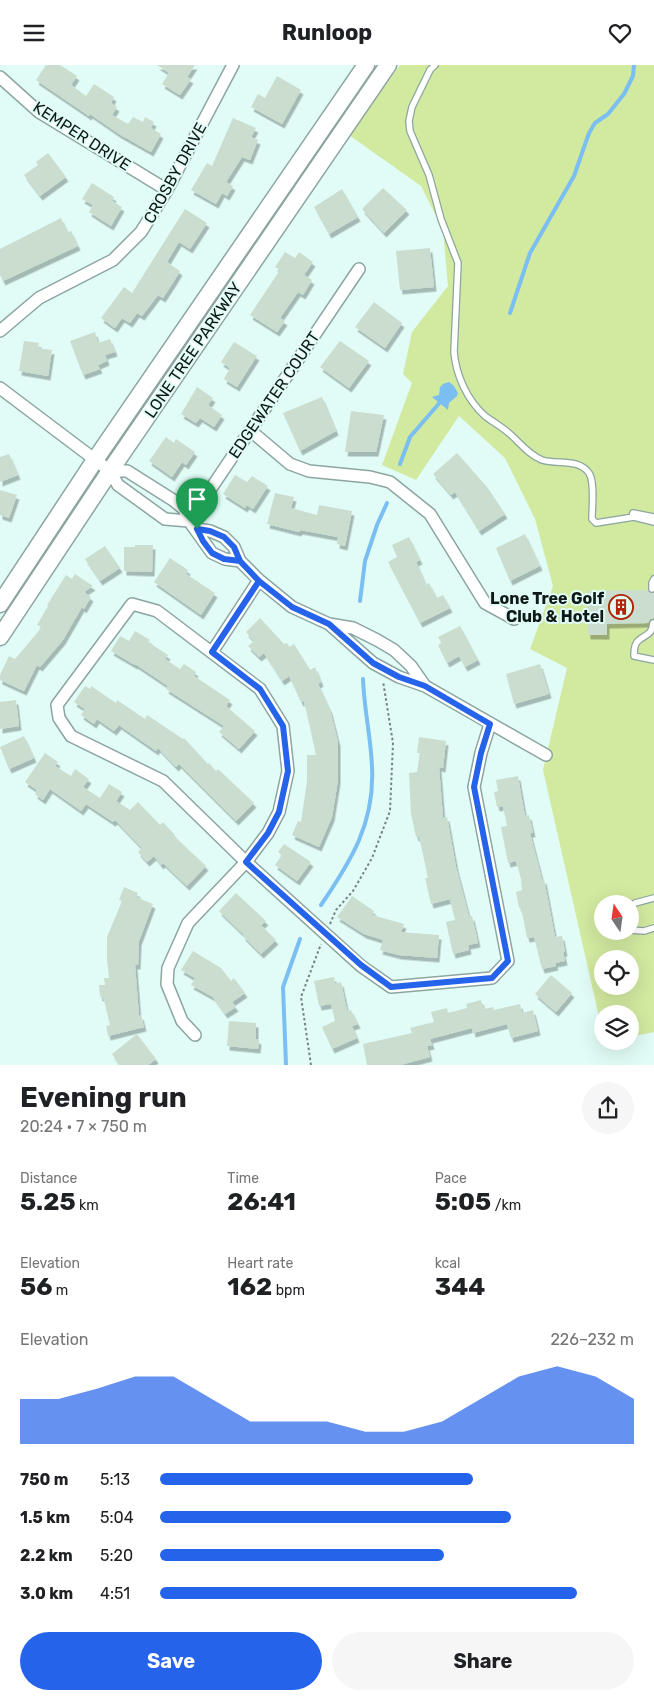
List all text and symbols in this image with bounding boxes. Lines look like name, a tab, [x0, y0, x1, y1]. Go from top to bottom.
icon: menu	[20, 19, 48, 47]
text: Runloop	[282, 19, 372, 46]
icon: heart	[606, 19, 634, 47]
street label: KEMPER DRIVE	[30, 97, 134, 175]
street label: CROSBY DRIVE	[140, 119, 210, 227]
street label: LONE TREE PARKWAY	[140, 278, 246, 422]
street label: EDGEWATER COURT	[224, 328, 324, 462]
pin	[176, 478, 218, 529]
icon: arrive	[183, 485, 211, 513]
place label: Lone Tree Golf Club & Hotel	[490, 589, 605, 626]
building icon: Lone Tree Golf Club & Hotel	[608, 594, 634, 620]
north arrow	[594, 895, 639, 940]
map controls	[594, 895, 639, 1050]
button: locate	[594, 950, 639, 995]
button: layers	[594, 1005, 639, 1050]
text: Evening run	[20, 1081, 187, 1114]
button: share	[582, 1082, 634, 1134]
text: 20:24 · 7 × 750 m	[20, 1117, 147, 1136]
text: Distance	[20, 1170, 77, 1187]
text: Time	[227, 1170, 259, 1187]
text: Pace	[435, 1170, 467, 1187]
text: 5.25	[20, 1187, 76, 1216]
text: 26:41	[227, 1187, 296, 1216]
text: 5:05	[435, 1187, 491, 1216]
text: km	[76, 1197, 99, 1214]
text: /km	[491, 1197, 521, 1214]
text: Elevation	[20, 1255, 80, 1272]
text: Heart rate	[227, 1255, 293, 1272]
text: kcal	[435, 1255, 460, 1272]
text: 56	[20, 1272, 52, 1301]
text: 162	[227, 1272, 272, 1301]
text: 344	[435, 1272, 485, 1301]
text: m	[52, 1282, 68, 1299]
text: bpm	[272, 1282, 305, 1299]
text: Elevation	[20, 1330, 89, 1349]
text: 226–232 m	[550, 1330, 634, 1349]
text: 750 m	[20, 1470, 68, 1489]
text: 5:13	[100, 1470, 130, 1489]
text: 1.5 km	[20, 1508, 70, 1527]
text: 5:04	[100, 1508, 134, 1527]
text: 2.2 km	[20, 1546, 73, 1565]
text: 5:20	[100, 1546, 133, 1565]
text: 3.0 km	[20, 1584, 73, 1603]
text: 4:51	[100, 1584, 130, 1603]
button: Save	[20, 1632, 322, 1690]
button: Share	[332, 1632, 634, 1690]

